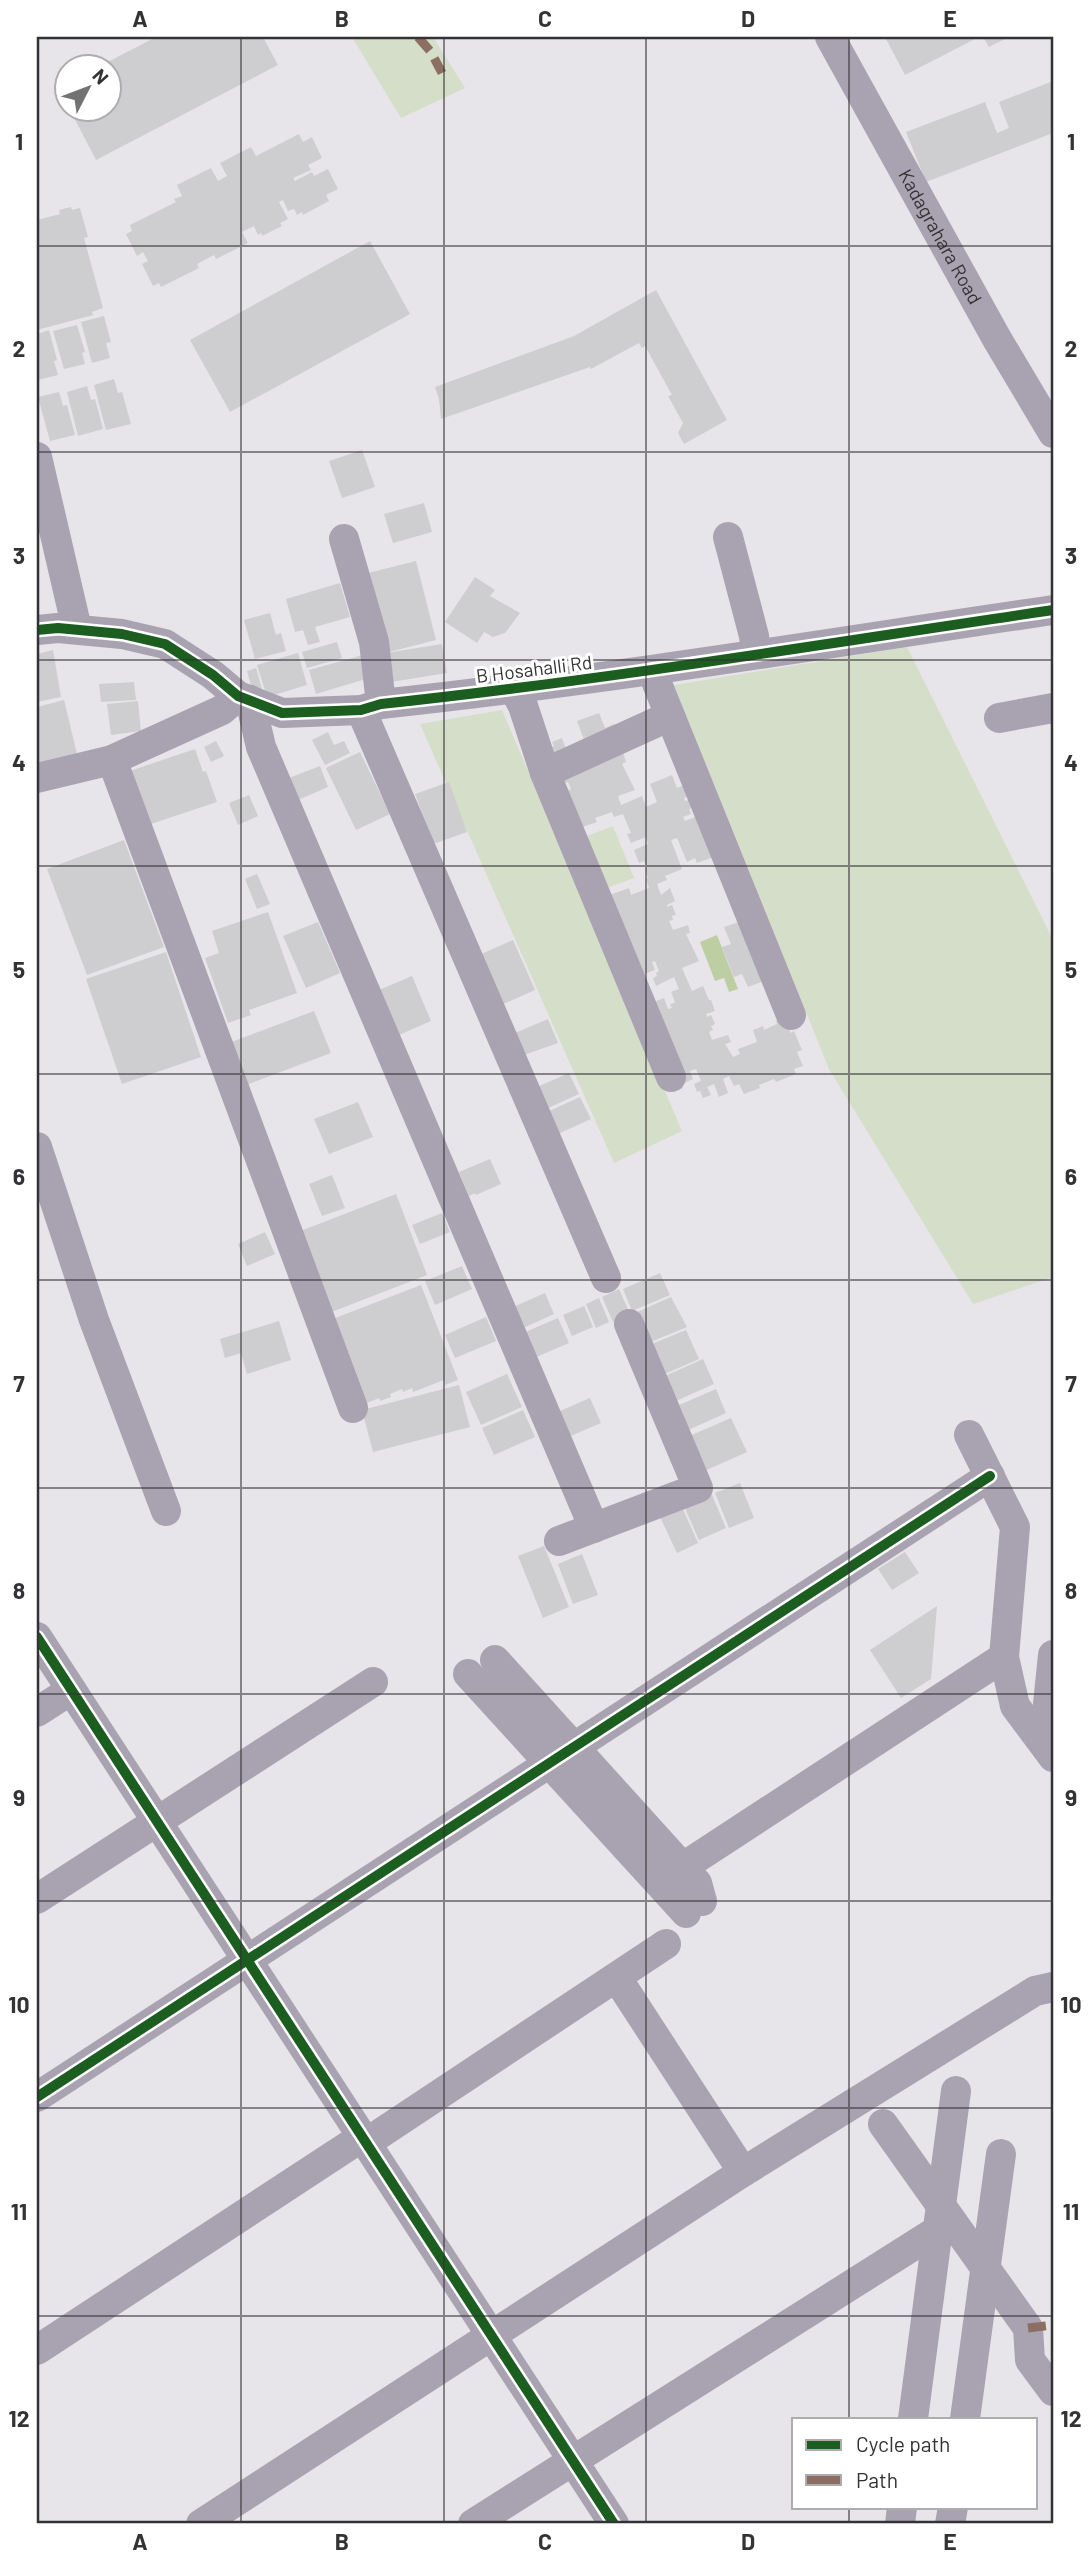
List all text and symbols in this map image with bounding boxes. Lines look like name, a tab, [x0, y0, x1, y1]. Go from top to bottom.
text: A	[132, 4, 148, 32]
text: B	[335, 4, 349, 32]
text: C	[538, 4, 552, 32]
text: D	[741, 4, 755, 32]
text: E	[943, 4, 957, 32]
north arrow	[52, 52, 122, 122]
text: N	[88, 64, 114, 89]
text: 1	[15, 127, 23, 155]
text: 1	[1067, 127, 1075, 155]
street label: Kadagrahara Road	[894, 165, 987, 308]
text: 2	[13, 334, 25, 362]
text: 2	[1065, 334, 1077, 362]
text: 3	[13, 541, 25, 569]
text: 3	[1065, 541, 1077, 569]
street label: B Hosahalli Rd	[475, 650, 593, 687]
text: 4	[12, 748, 26, 776]
text: 4	[1064, 748, 1078, 776]
text: 5	[13, 955, 25, 983]
text: 5	[1065, 955, 1077, 983]
text: 6	[13, 1162, 25, 1190]
text: 6	[1065, 1162, 1077, 1190]
text: 7	[13, 1369, 25, 1397]
text: 7	[1065, 1369, 1077, 1397]
text: 8	[13, 1576, 25, 1604]
text: 8	[1065, 1576, 1077, 1604]
text: 9	[13, 1783, 25, 1811]
text: 9	[1065, 1783, 1077, 1811]
text: 10	[8, 1990, 30, 2018]
text: 10	[1060, 1990, 1082, 2018]
text: 11	[11, 2197, 27, 2225]
text: 11	[1063, 2197, 1079, 2225]
text: 12	[8, 2404, 30, 2432]
text: 12	[1060, 2404, 1082, 2432]
legend	[792, 2418, 1038, 2508]
text: Cycle path	[856, 2431, 950, 2456]
text: Path	[856, 2467, 898, 2492]
text: A	[132, 2527, 148, 2555]
text: B	[335, 2527, 349, 2555]
text: C	[538, 2527, 552, 2555]
text: D	[741, 2527, 755, 2555]
text: E	[943, 2527, 957, 2555]

